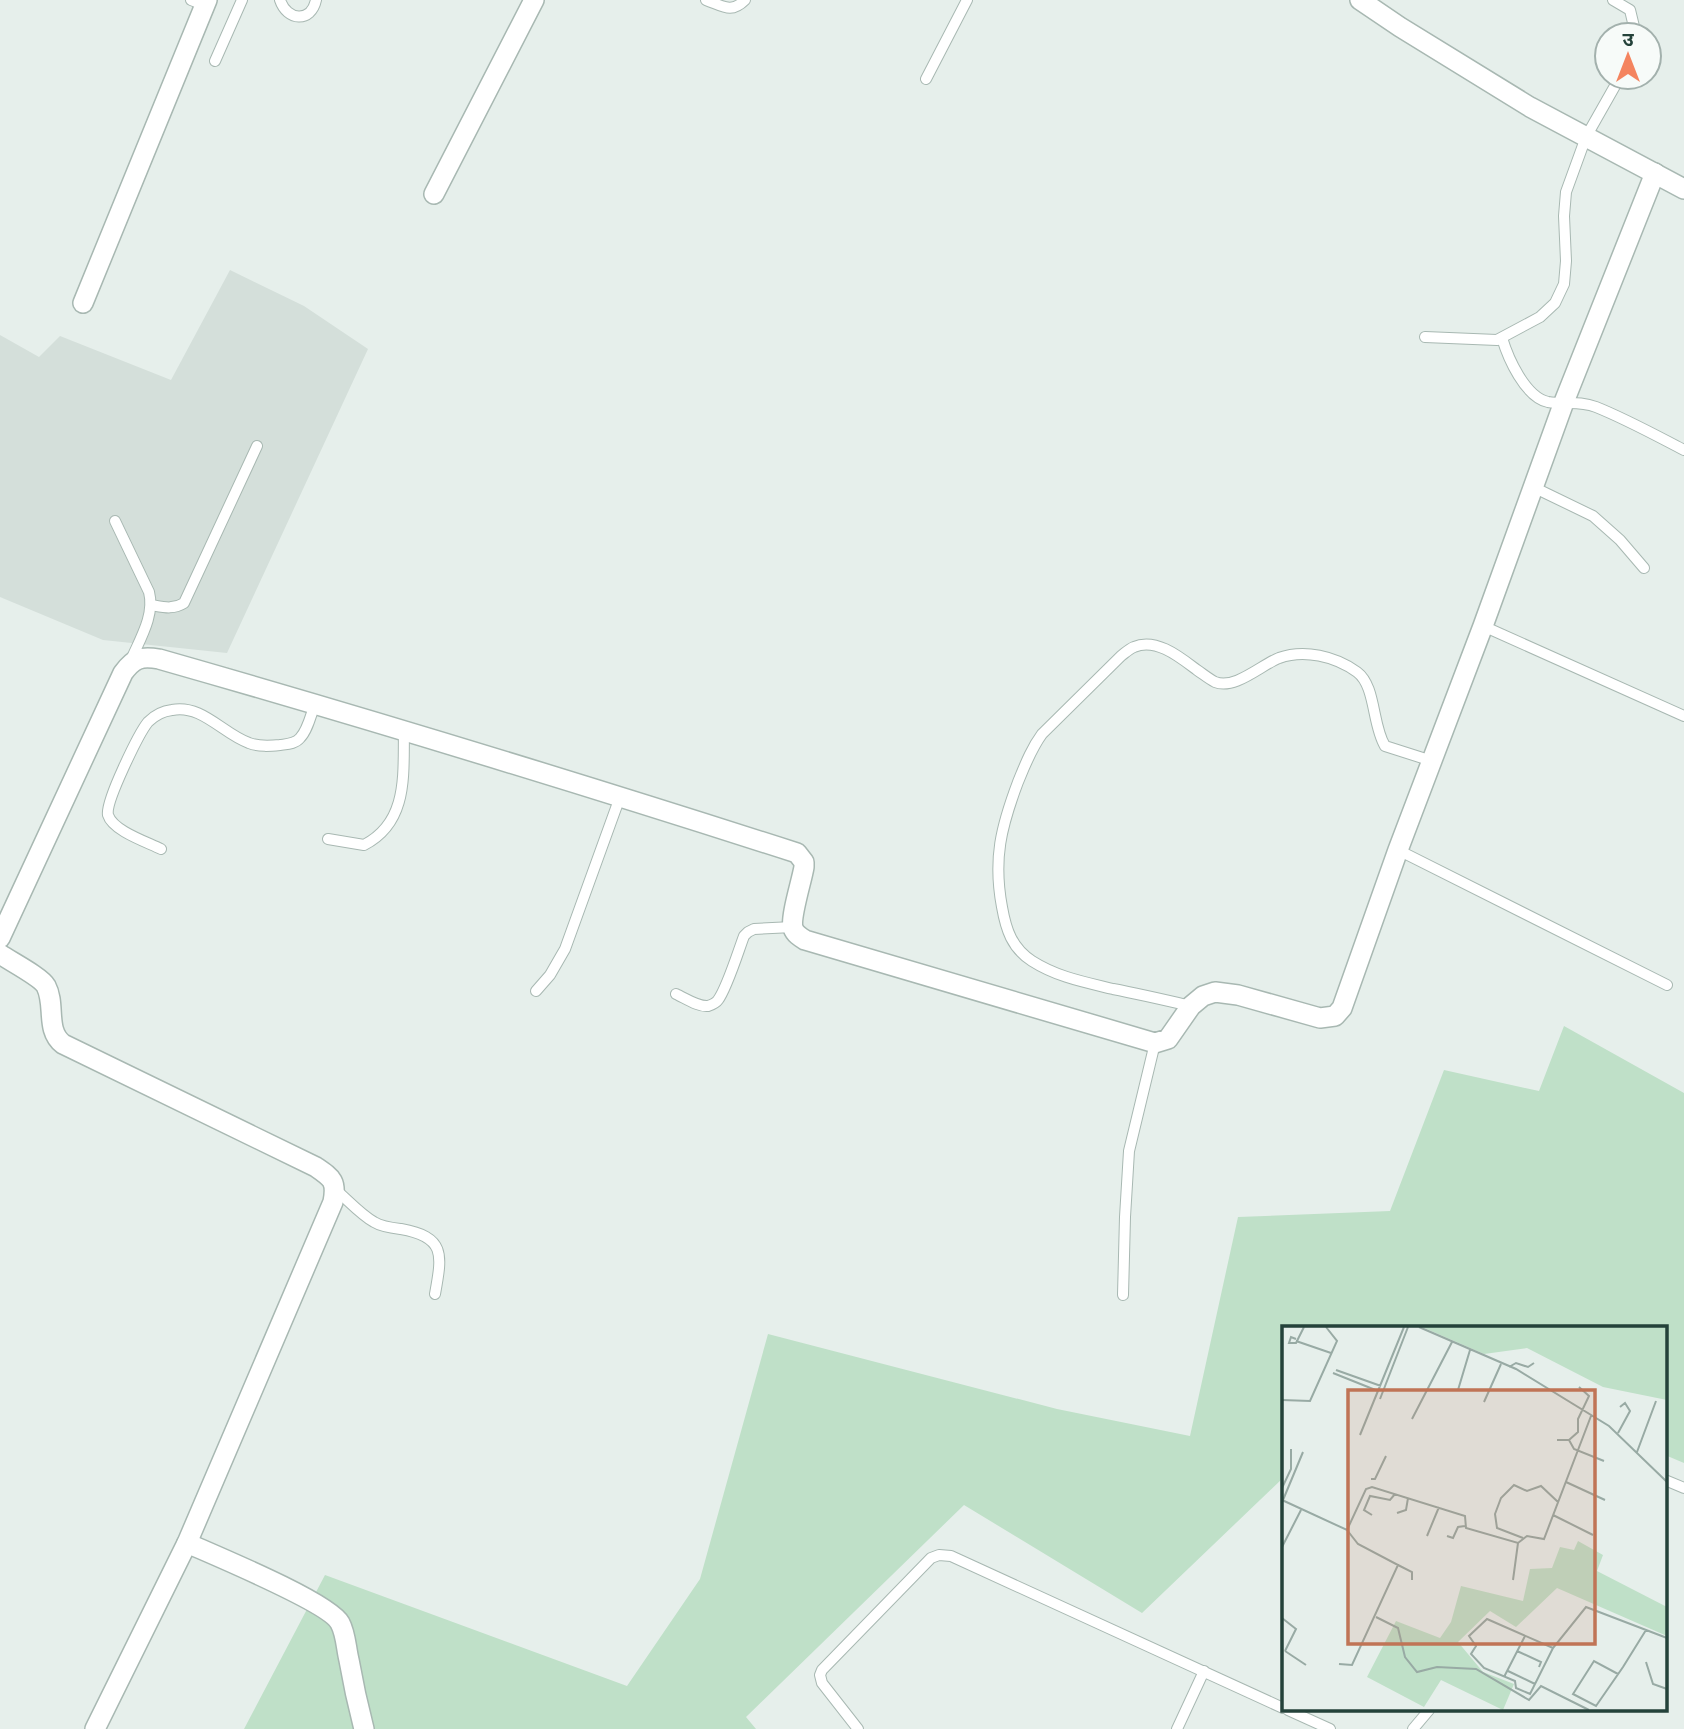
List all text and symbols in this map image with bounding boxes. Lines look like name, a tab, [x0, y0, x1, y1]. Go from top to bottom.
north arrow	[1593, 21, 1663, 91]
text: उ	[1622, 28, 1634, 50]
inset map	[1282, 1326, 1666, 1712]

